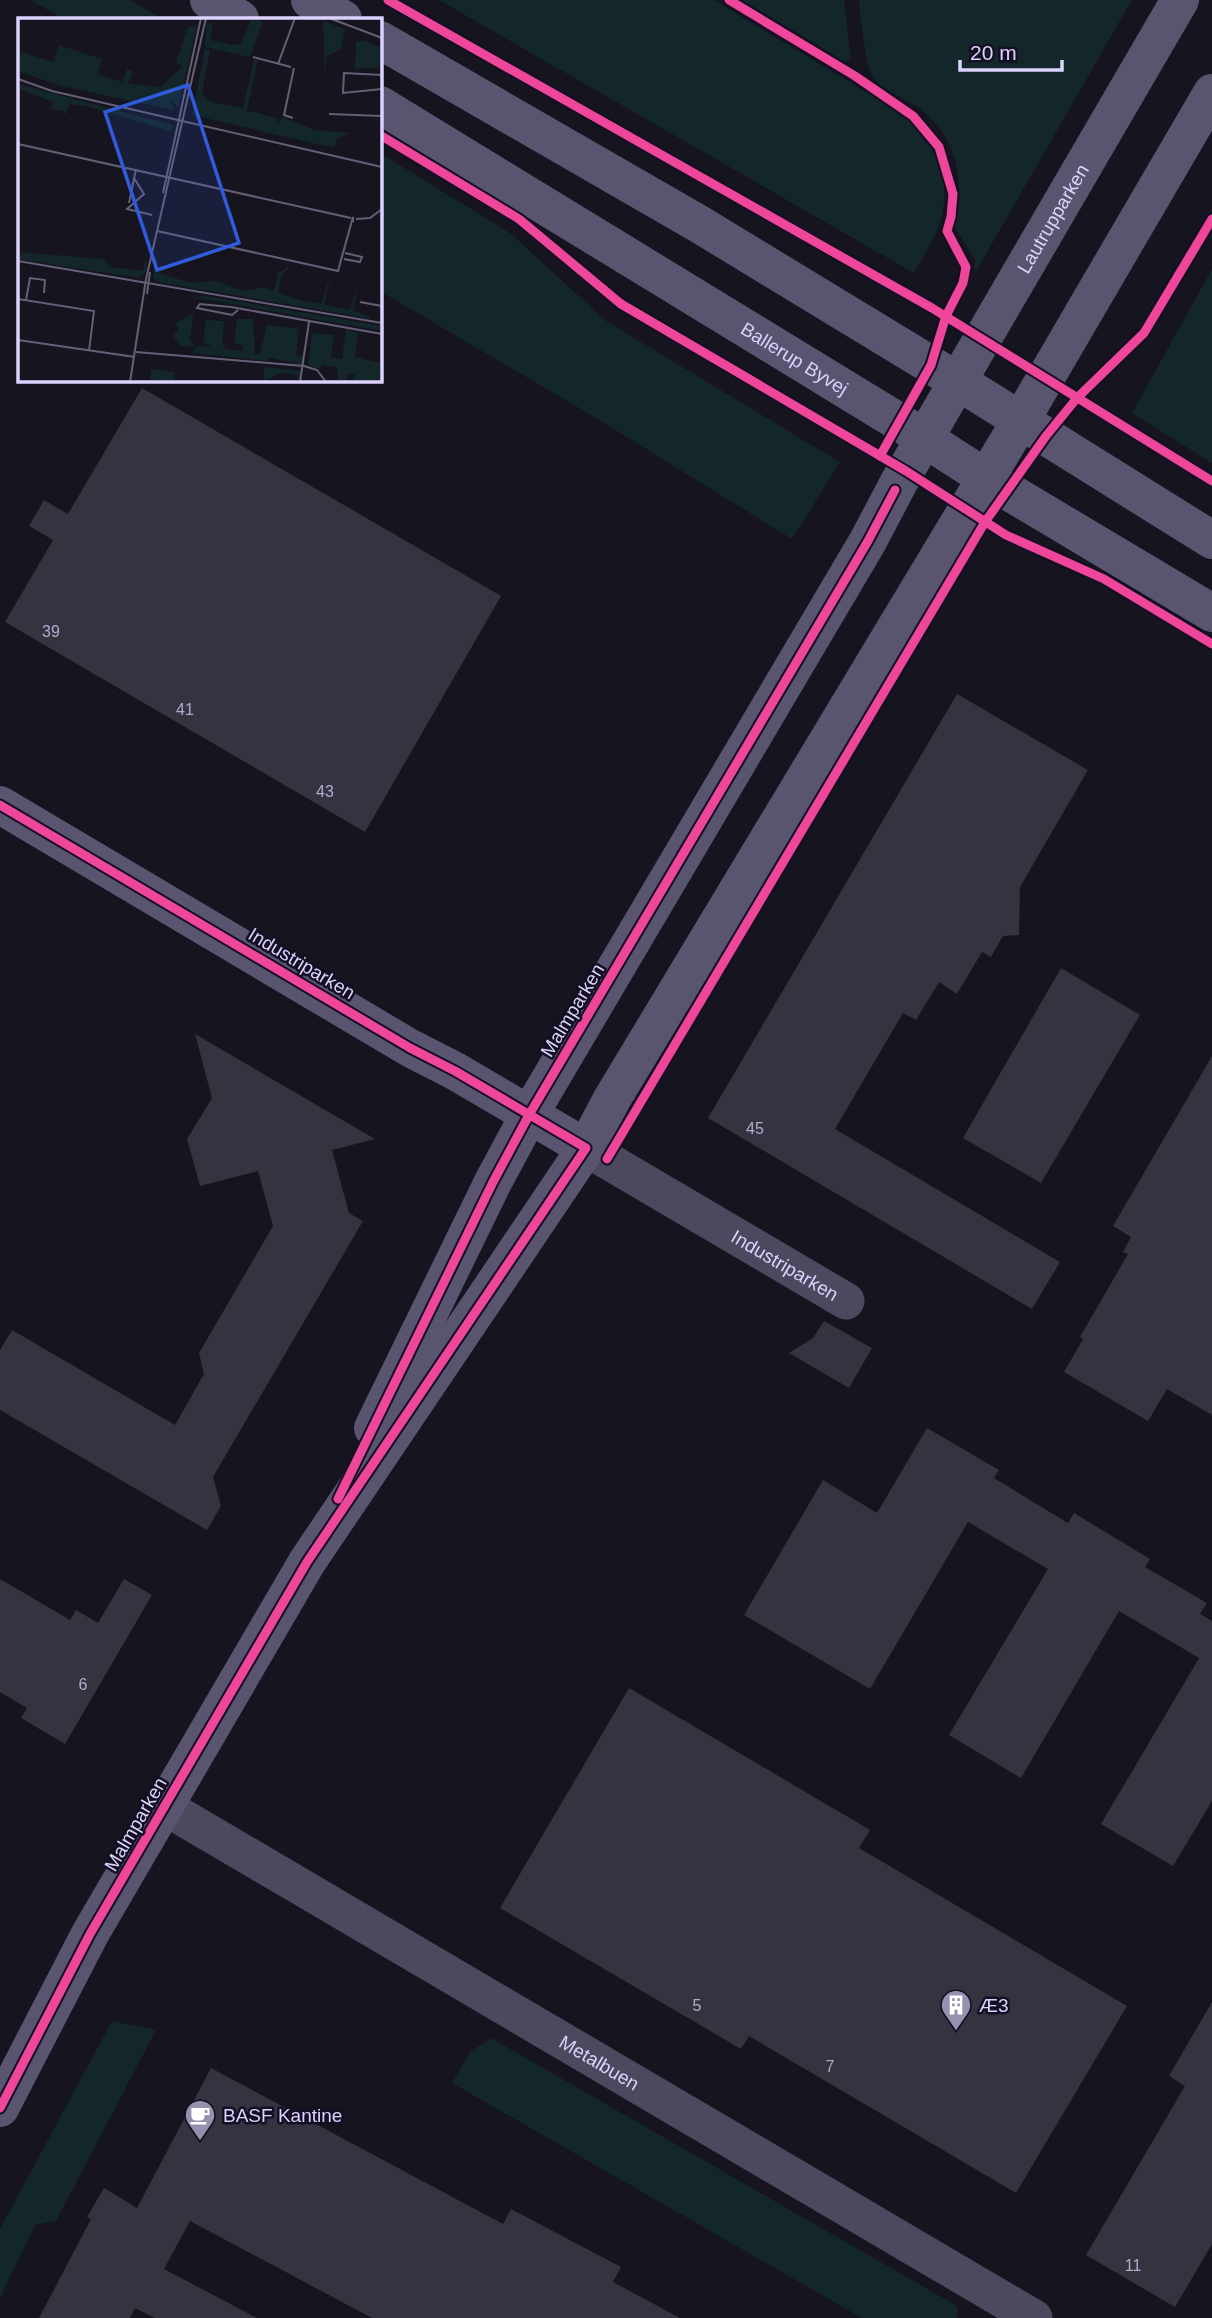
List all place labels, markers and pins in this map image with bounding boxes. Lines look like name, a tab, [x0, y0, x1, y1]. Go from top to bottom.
building icon: Æ3	[939, 1988, 973, 2032]
place label: Æ3	[979, 1995, 1009, 2016]
cafe icon: BASF Kantine	[183, 2098, 217, 2142]
place label: BASF Kantine	[223, 2105, 342, 2126]

